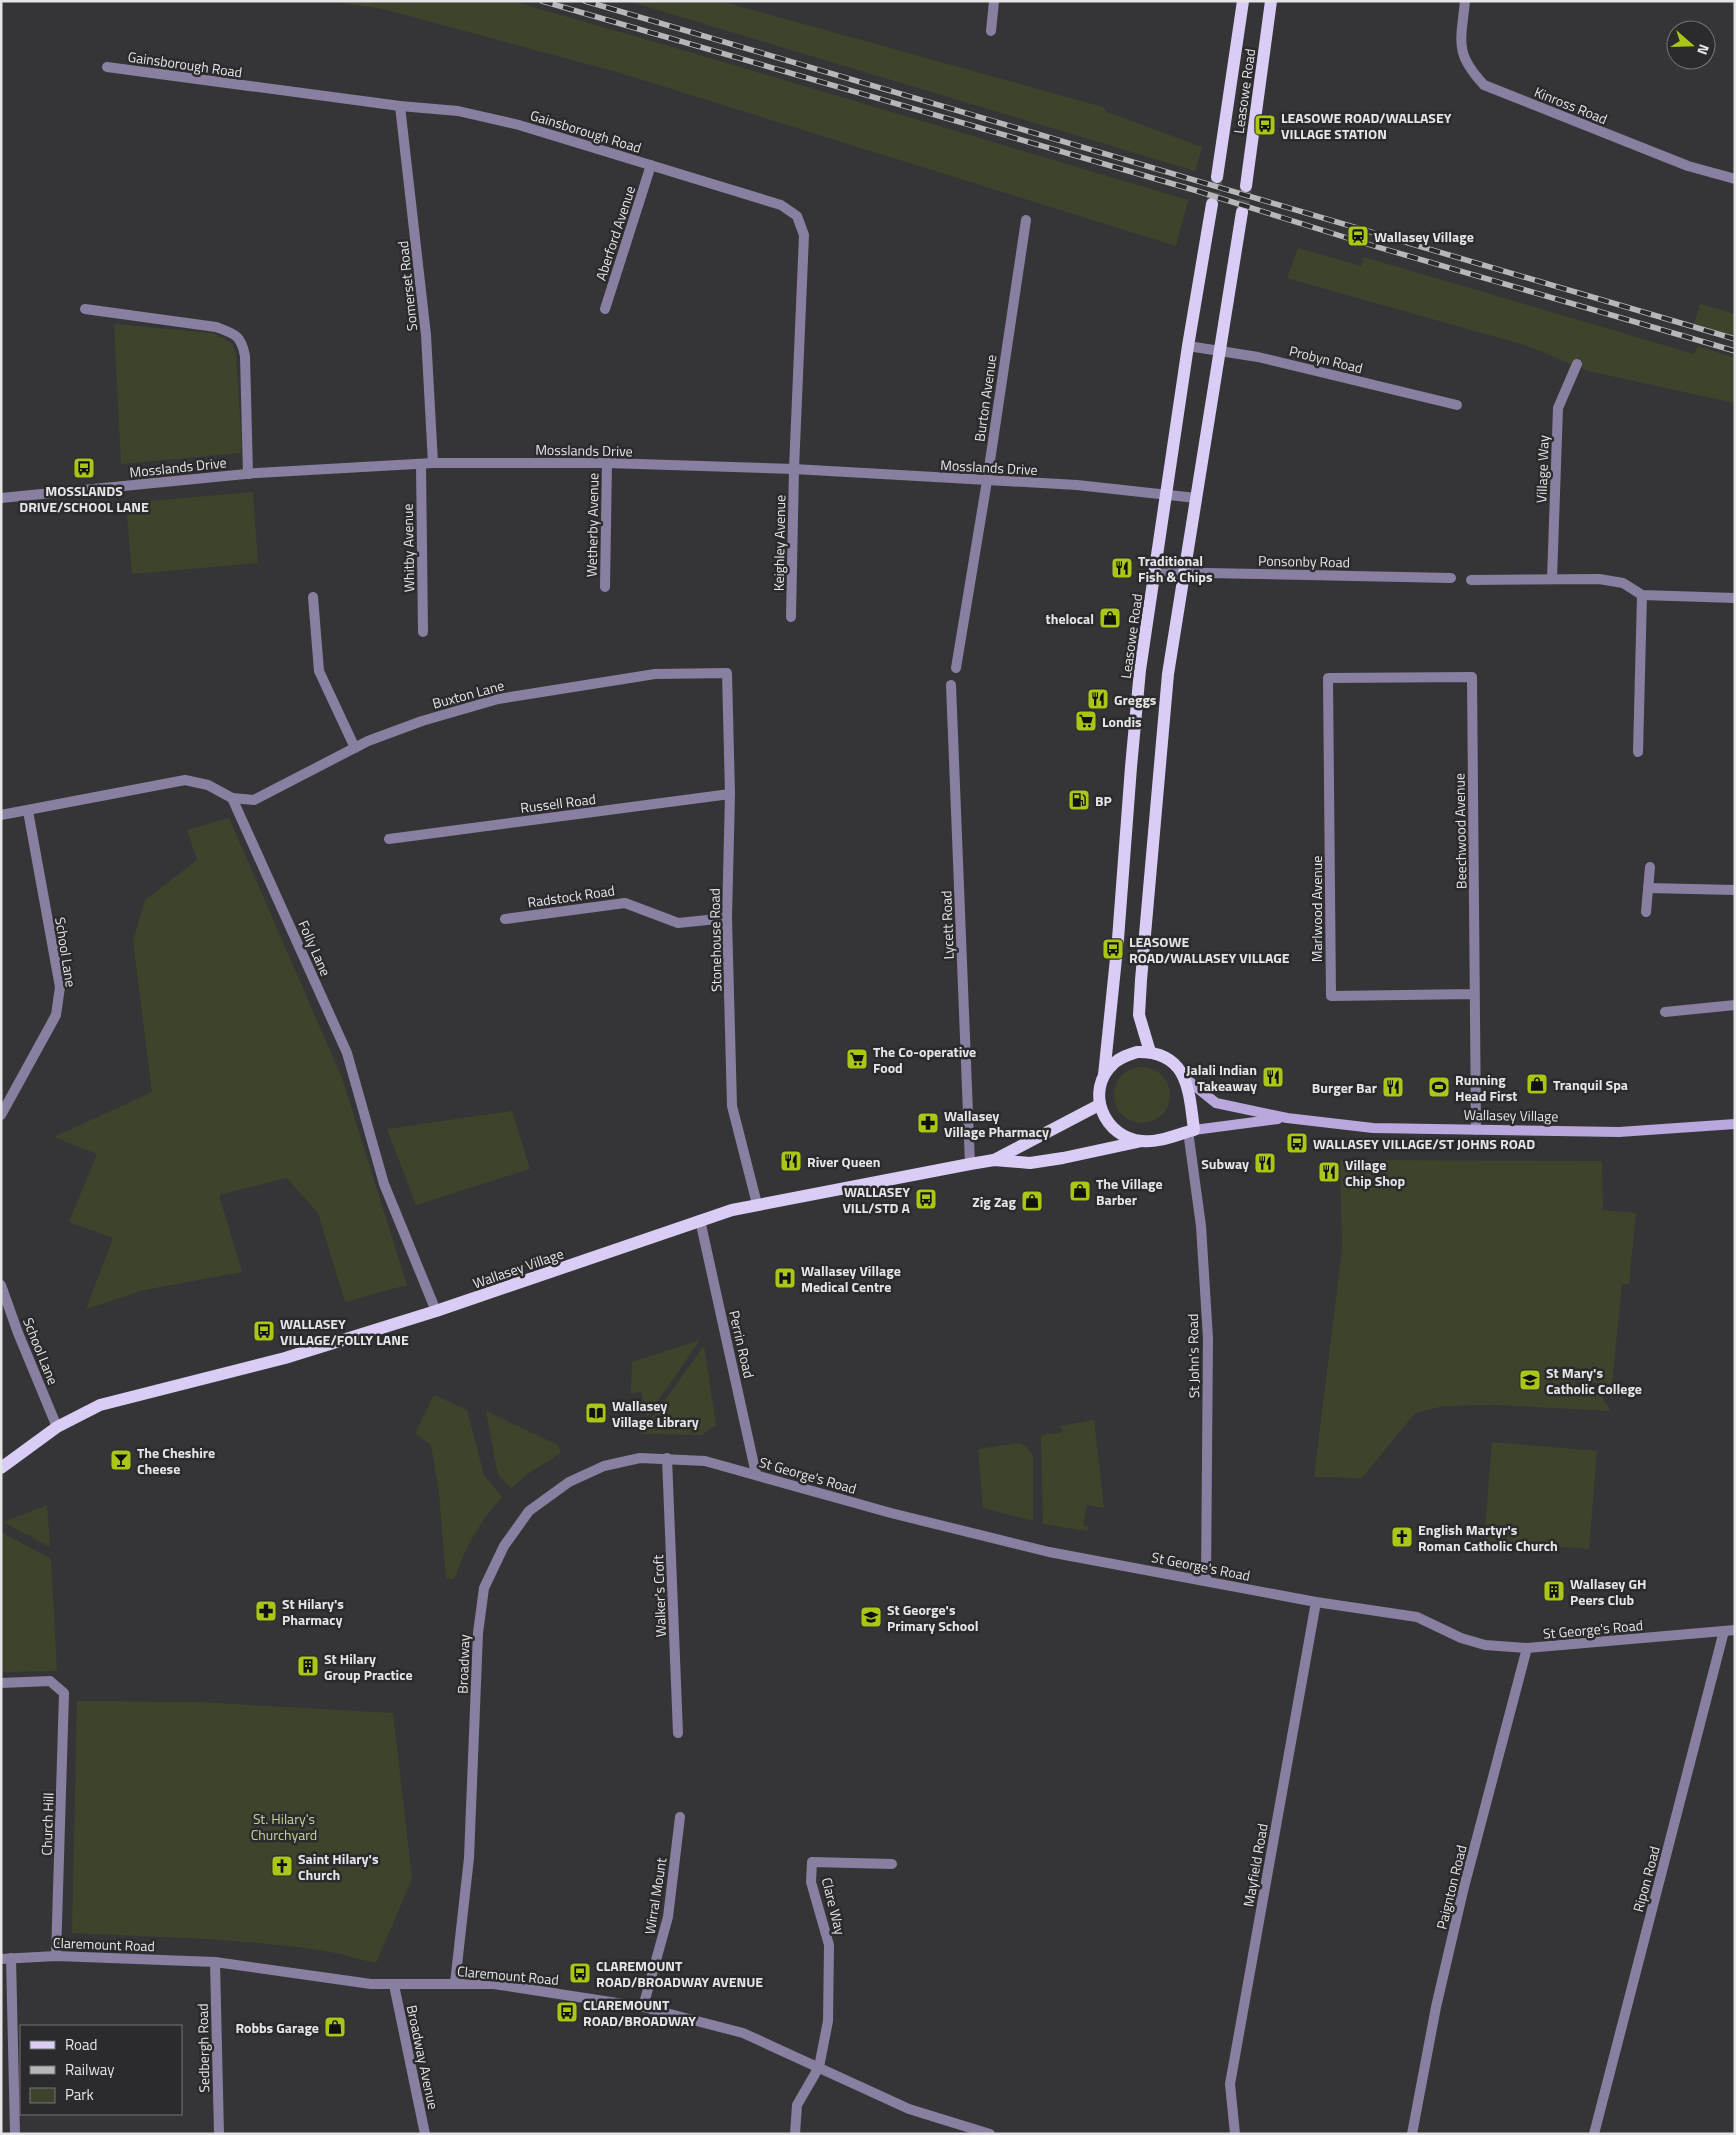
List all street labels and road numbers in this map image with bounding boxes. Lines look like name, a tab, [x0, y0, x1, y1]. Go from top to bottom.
street label: Gainsborough Road	[127, 46, 243, 82]
street label: Leasowe Road	[1228, 47, 1260, 135]
street label: Kinross Road	[1531, 81, 1611, 129]
street label: Gainsborough Road	[528, 104, 644, 158]
street label: Aberford Avenue	[590, 183, 640, 283]
street label: Somerset Road	[392, 240, 422, 332]
street label: Probyn Road	[1287, 340, 1365, 378]
street label: Burton Avenue	[969, 353, 1001, 443]
street label: Village Way	[1530, 434, 1554, 503]
street label: Mosslands Drive	[535, 439, 633, 461]
street label: Mosslands Drive	[128, 451, 228, 483]
street label: Mosslands Drive	[940, 454, 1038, 480]
street label: Wetherby Avenue	[581, 473, 603, 577]
street label: Keighley Avenue	[768, 495, 790, 591]
street label: Whitby Avenue	[397, 503, 419, 593]
street label: Ponsonby Road	[1258, 550, 1350, 572]
street label: Leasowe Road	[1115, 592, 1147, 680]
street label: Buxton Lane	[430, 674, 506, 714]
street label: Beechwood Avenue	[1448, 773, 1472, 889]
street label: Russell Road	[519, 788, 597, 818]
street label: Marlwood Avenue	[1306, 856, 1327, 962]
street label: Radstock Road	[526, 879, 616, 913]
street label: Stonehouse Road	[704, 888, 726, 992]
street label: Lycett Road	[935, 890, 959, 960]
street label: School Lane	[50, 915, 82, 989]
street label: Folly Lane	[293, 917, 337, 979]
street label: Wallasey Village	[1463, 1104, 1559, 1126]
street label: Wallasey Village	[470, 1243, 566, 1293]
street label: Perrin Road	[724, 1308, 760, 1380]
street label: School Lane	[18, 1314, 64, 1388]
street label: St John's Road	[1182, 1314, 1204, 1398]
street label: St George's Road	[757, 1451, 859, 1499]
street label: St George's Road	[1150, 1546, 1252, 1586]
street label: Walker's Croft	[647, 1554, 671, 1638]
street label: St George's Road	[1542, 1614, 1644, 1644]
street label: Broadway	[451, 1634, 475, 1694]
street label: Church Hill	[35, 1792, 59, 1856]
street label: Mayfield Road	[1237, 1822, 1273, 1908]
street label: Paignton Road	[1430, 1843, 1472, 1931]
street label: Ripon Road	[1627, 1844, 1665, 1914]
street label: Wirral Mount	[639, 1856, 671, 1936]
street label: Clare Way	[817, 1875, 851, 1937]
street label: Claremount Road	[53, 1932, 155, 1956]
street label: Claremount Road	[456, 1960, 560, 1990]
street label: Sedbergh Road	[192, 2003, 214, 2093]
street label: Broadway Avenue	[402, 2003, 444, 2111]

